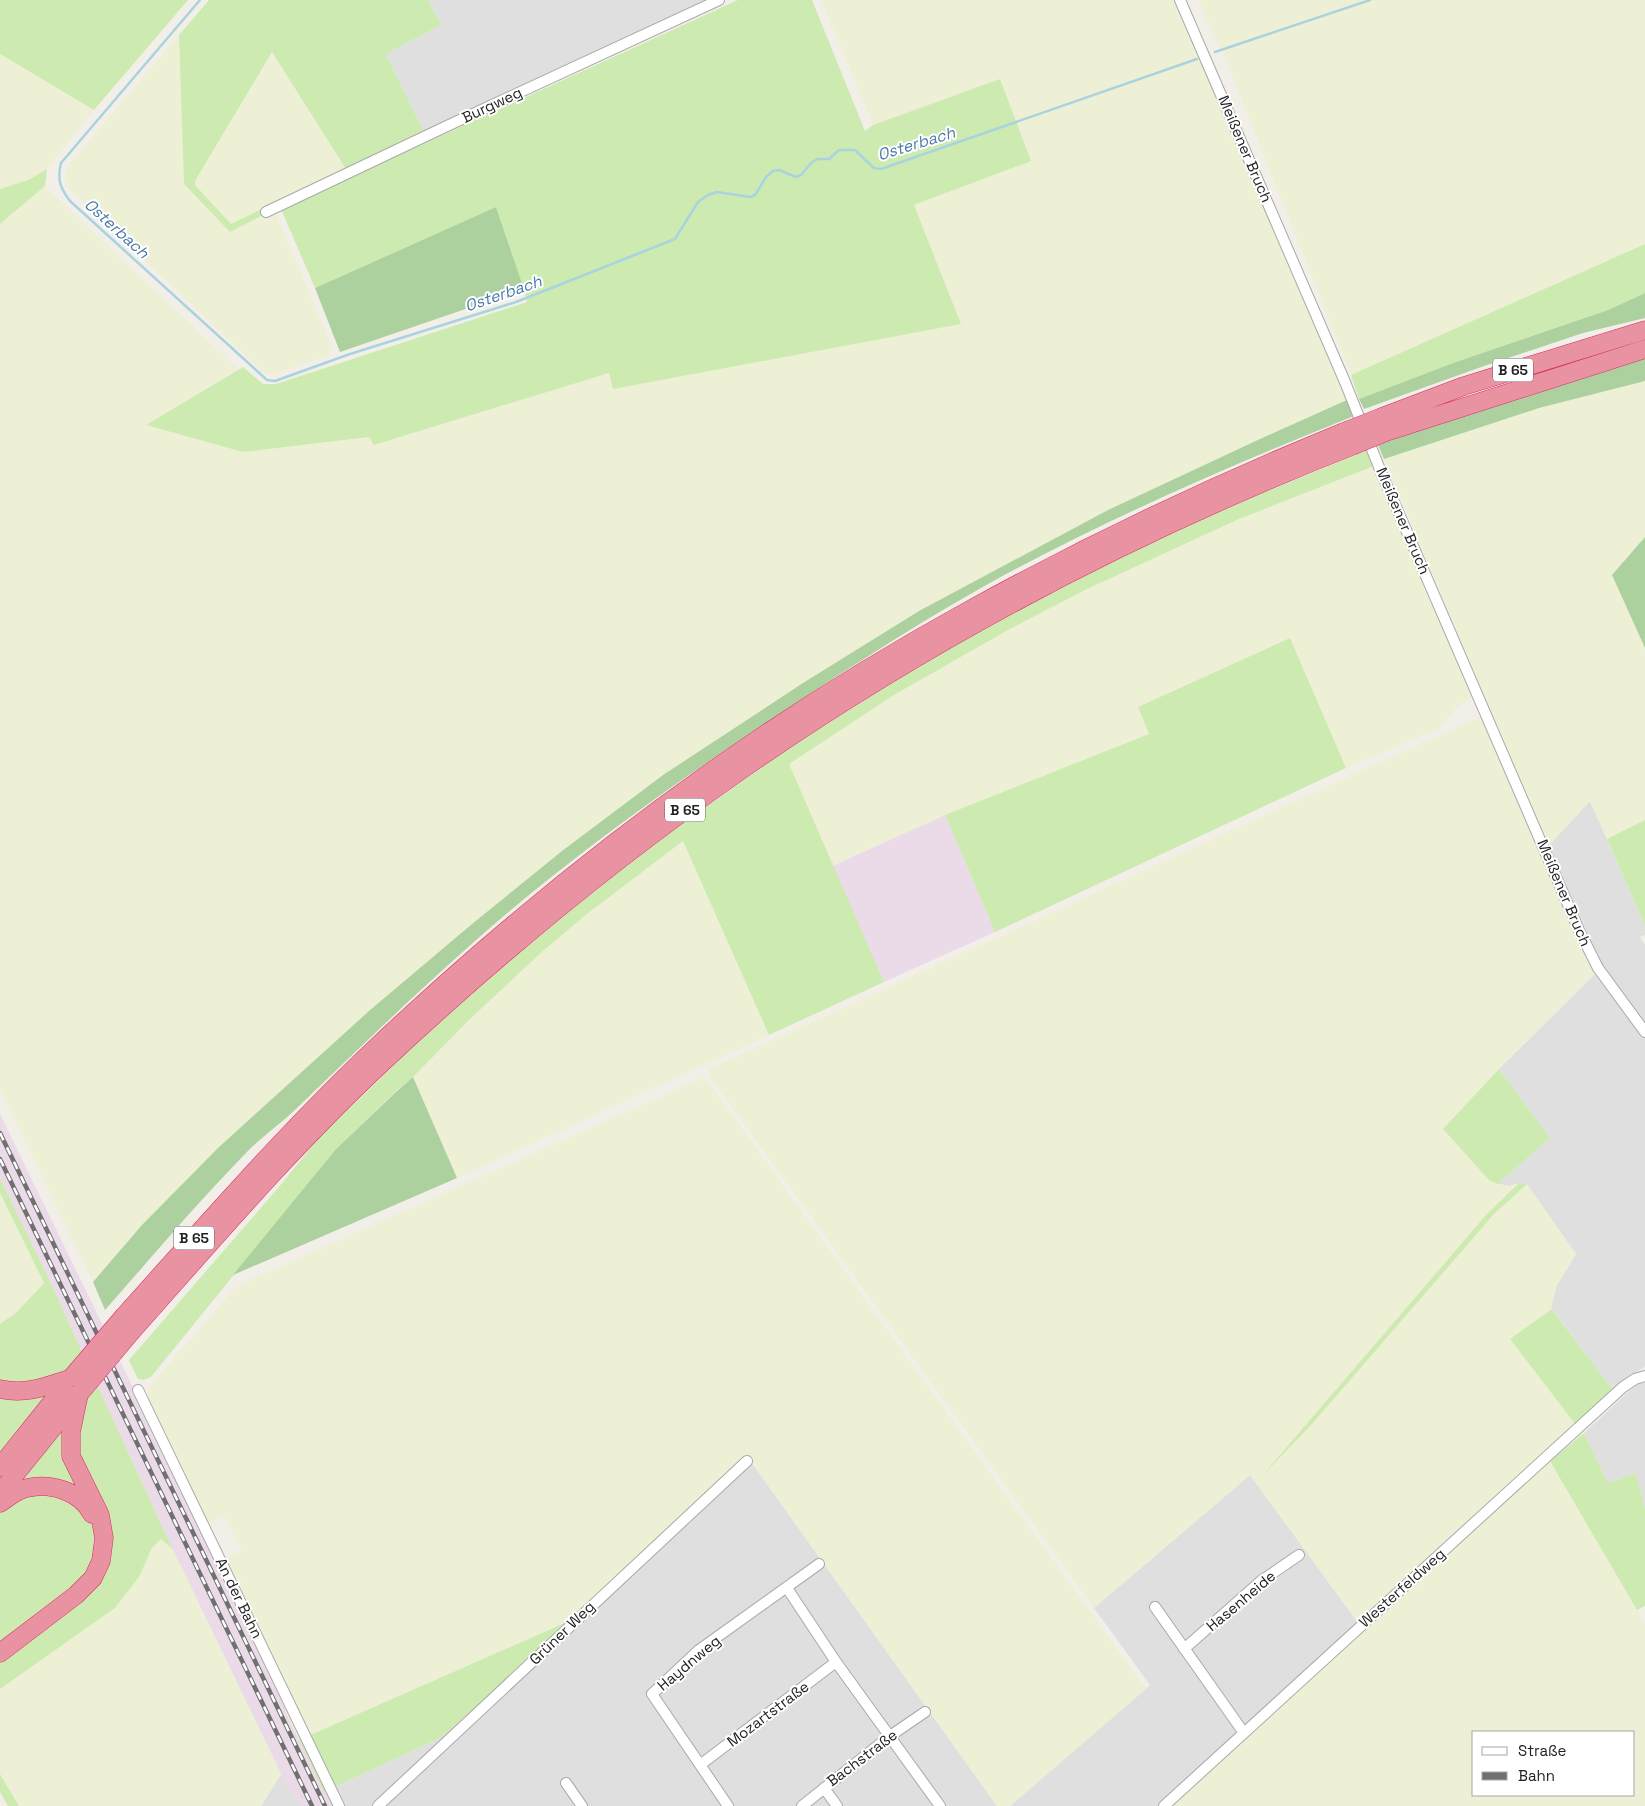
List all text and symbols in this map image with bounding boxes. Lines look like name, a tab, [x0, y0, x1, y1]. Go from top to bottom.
street label: Burgweg	[459, 82, 525, 127]
street label: Meißener Bruch	[1214, 92, 1277, 205]
water label: Osterbach	[875, 121, 959, 165]
water label: Osterbach	[80, 194, 154, 264]
water label: Osterbach	[462, 270, 546, 316]
road number: B 65	[1493, 358, 1533, 382]
street label: Meißener Bruch	[1372, 464, 1435, 577]
road number: B 65	[665, 798, 705, 822]
street label: Meißener Bruch	[1533, 836, 1596, 949]
road number: B 65	[174, 1226, 214, 1250]
street label: Westerfeldweg	[1355, 1544, 1449, 1631]
street label: An der Bahn	[212, 1554, 267, 1641]
street label: Hasenheide	[1202, 1566, 1279, 1635]
street label: Grüner Weg	[525, 1597, 598, 1669]
street label: Haydnweg	[653, 1631, 724, 1695]
street label: Mozartstraße	[723, 1676, 813, 1751]
street label: Bachstraße	[823, 1725, 901, 1790]
legend	[1472, 1731, 1635, 1796]
text: Straße	[1518, 1741, 1567, 1760]
text: Bahn	[1518, 1766, 1555, 1785]

